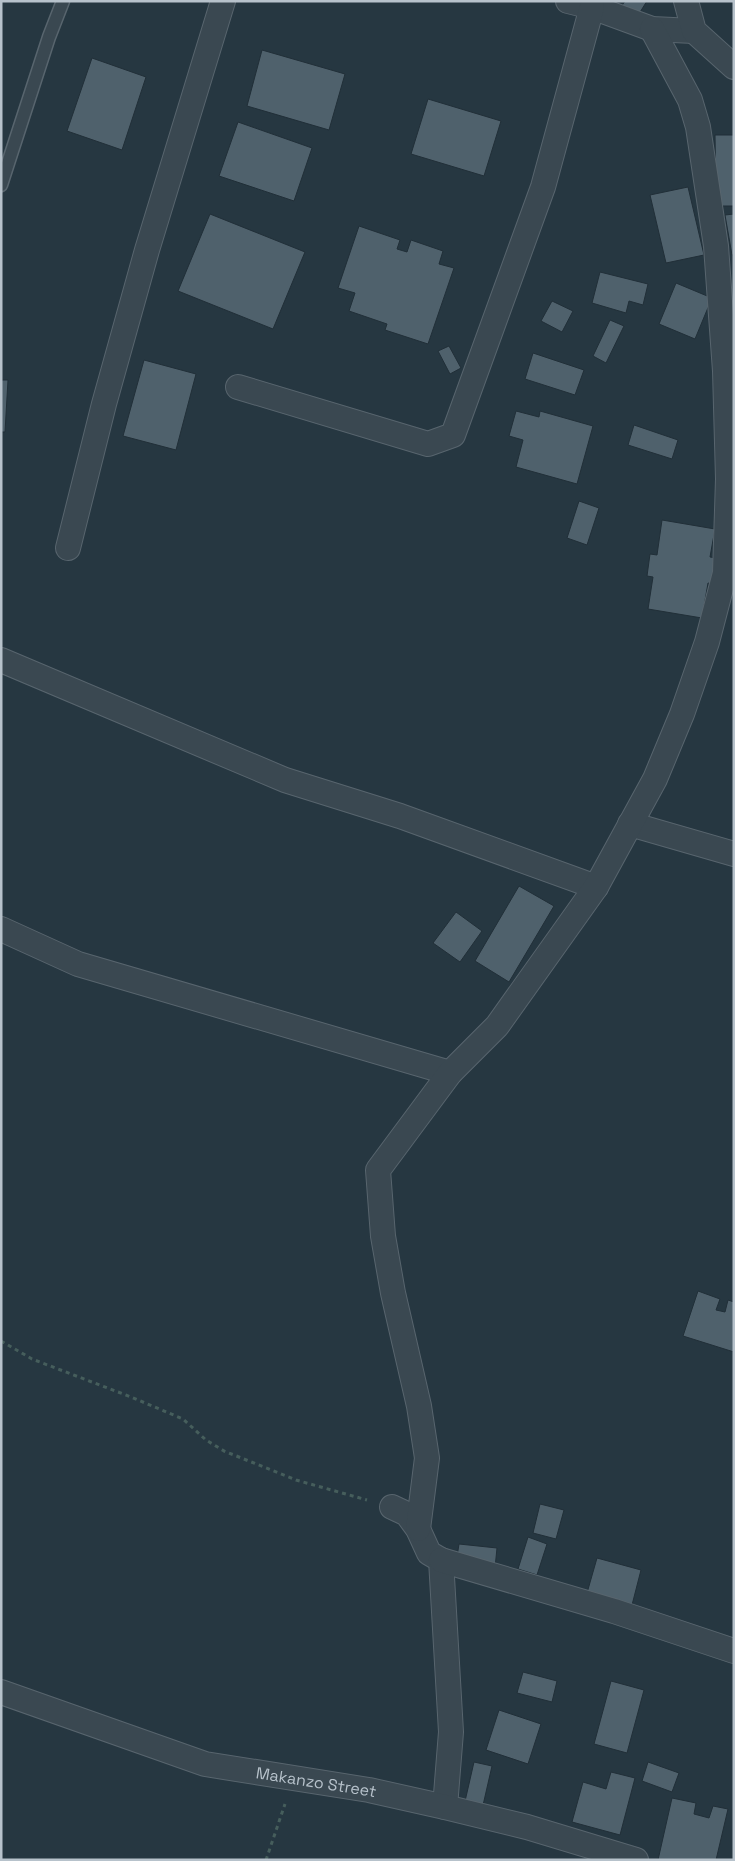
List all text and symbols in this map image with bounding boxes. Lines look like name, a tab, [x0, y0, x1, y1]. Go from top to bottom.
street label: Makanzo Street	[255, 1762, 378, 1802]

